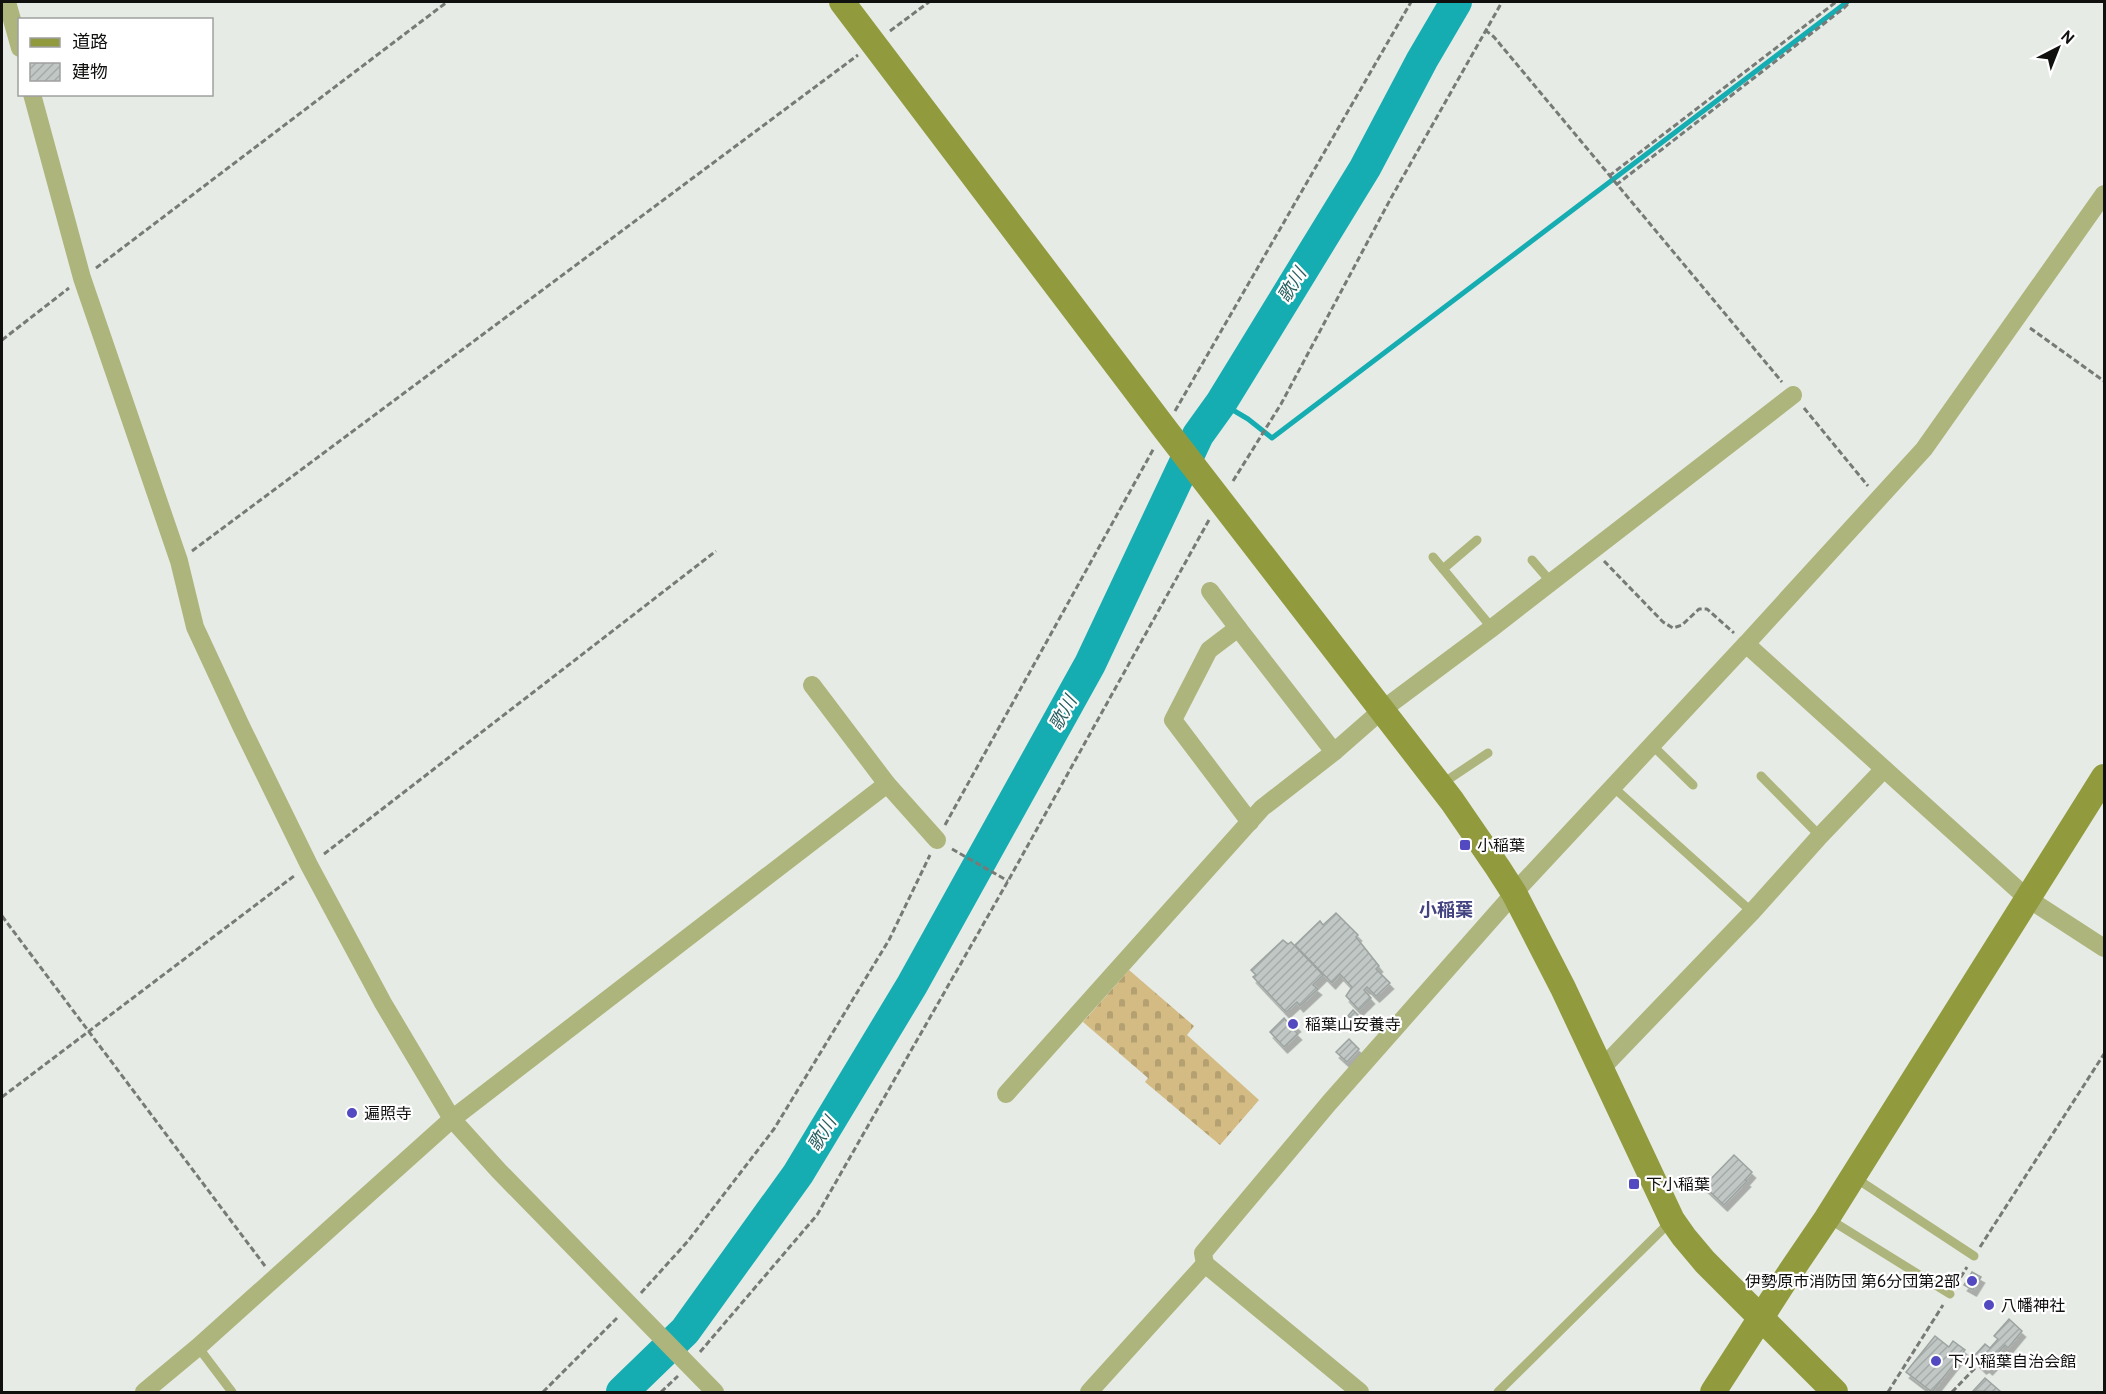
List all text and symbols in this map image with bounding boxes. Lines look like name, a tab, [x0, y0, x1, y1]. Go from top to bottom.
legend	[18, 18, 213, 96]
north arrow	[2028, 18, 2088, 78]
text: N	[2056, 27, 2078, 50]
text: 道路	[72, 32, 108, 55]
text: 建物	[72, 62, 108, 85]
water label: 歌川	[1274, 263, 1314, 307]
water label: 歌川	[1046, 691, 1084, 735]
place label: 小稲葉	[1477, 837, 1525, 857]
marker: 小稲葉	[1458, 838, 1472, 852]
district label: 小稲葉	[1419, 900, 1473, 923]
place label: 稲葉山安養寺	[1305, 1016, 1401, 1036]
marker: 稲葉山安養寺	[1286, 1017, 1300, 1031]
place label: 遍照寺	[364, 1105, 412, 1125]
marker: 遍照寺	[345, 1106, 359, 1120]
water label: 歌川	[804, 1112, 843, 1156]
place label: 下小稲葉	[1646, 1176, 1710, 1196]
marker: 下小稲葉	[1627, 1177, 1641, 1191]
place label: 伊勢原市消防団 第6分団第2部	[1745, 1273, 1960, 1293]
marker: 伊勢原市消防団 第6分団第2部	[1965, 1274, 1979, 1288]
place label: 八幡神社	[2001, 1297, 2065, 1317]
marker: 八幡神社	[1982, 1298, 1996, 1312]
place label: 下小稲葉自治会館	[1948, 1353, 2076, 1373]
marker: 下小稲葉自治会館	[1929, 1354, 1943, 1368]

